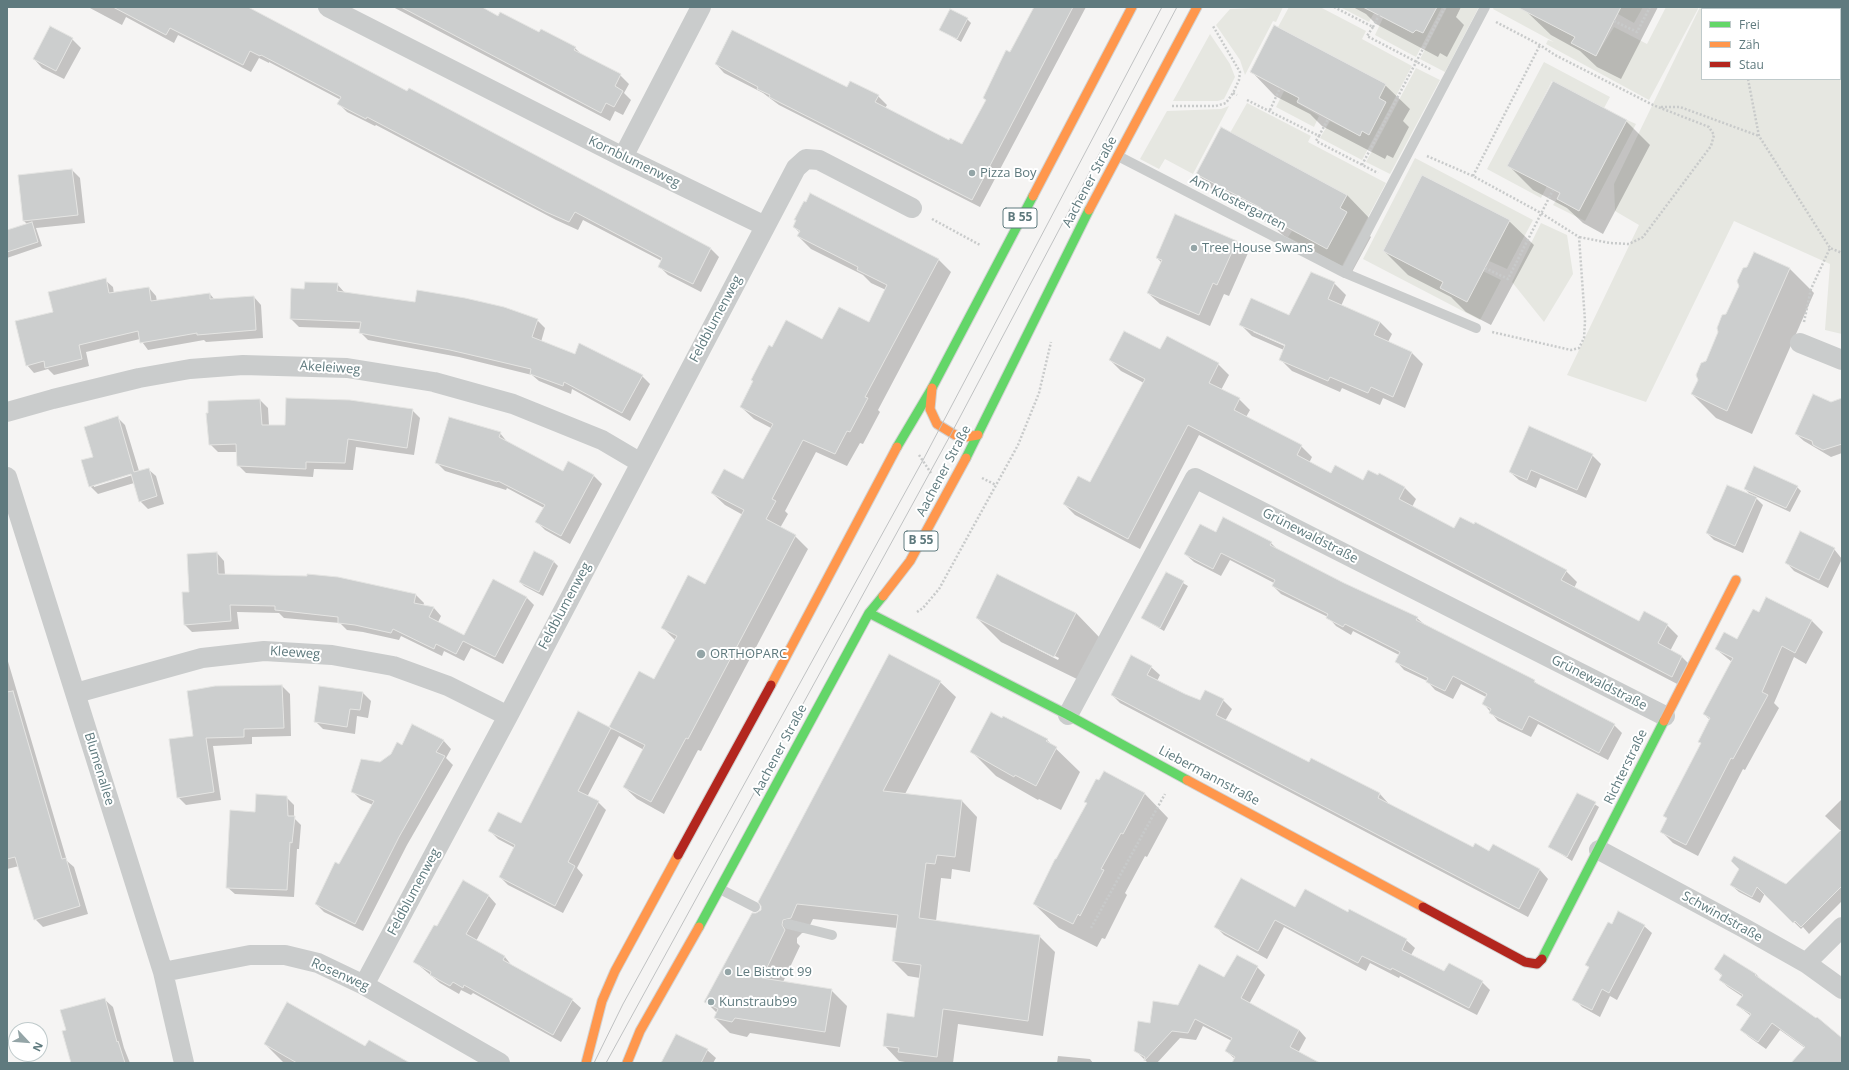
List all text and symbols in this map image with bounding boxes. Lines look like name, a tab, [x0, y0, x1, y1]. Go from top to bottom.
legend	[1701, 8, 1841, 80]
text: Frei	[1739, 16, 1760, 33]
text: Zäh	[1739, 36, 1760, 53]
text: Stau	[1739, 56, 1764, 73]
street label: Kornblumenweg	[586, 133, 682, 191]
street label: Aachener Straße	[1059, 134, 1121, 230]
place label: Pizza Boy	[980, 165, 1037, 181]
marker: Pizza Boy	[967, 168, 977, 178]
street label: Am Klostergarten	[1187, 172, 1289, 234]
road number: B 55	[1003, 208, 1037, 228]
place label: Tree House Swans	[1202, 240, 1313, 256]
marker: Tree House Swans	[1189, 243, 1199, 253]
street label: Feldblumenweg	[687, 273, 745, 365]
street label: Akeleiweg	[299, 358, 361, 378]
street label: Aachener Straße	[913, 423, 975, 519]
street label: Grünewaldstraße	[1260, 505, 1360, 567]
road number: B 55	[904, 531, 938, 551]
street label: Feldblumenweg	[536, 560, 594, 652]
street label: Kleeweg	[269, 643, 321, 663]
place label: ORTHOPARC	[710, 646, 787, 662]
marker: ORTHOPARC	[695, 648, 707, 660]
street label: Grünewaldstraße	[1549, 652, 1649, 714]
street label: Aachener Straße	[749, 702, 811, 798]
street label: Richterstraße	[1601, 727, 1651, 807]
street label: Blumenallee	[81, 731, 117, 807]
street label: Liebermannstraße	[1156, 743, 1262, 809]
street label: Feldblumenweg	[385, 846, 443, 938]
street label: Schwindstraße	[1679, 889, 1765, 945]
street label: Rosenweg	[309, 955, 371, 995]
place label: Le Bistrot 99	[736, 964, 812, 980]
marker: Le Bistrot 99	[723, 967, 733, 977]
place label: Kunstraub99	[719, 994, 797, 1010]
marker: Kunstraub99	[706, 997, 716, 1007]
north arrow	[8, 1022, 48, 1062]
text: N	[30, 1040, 47, 1054]

